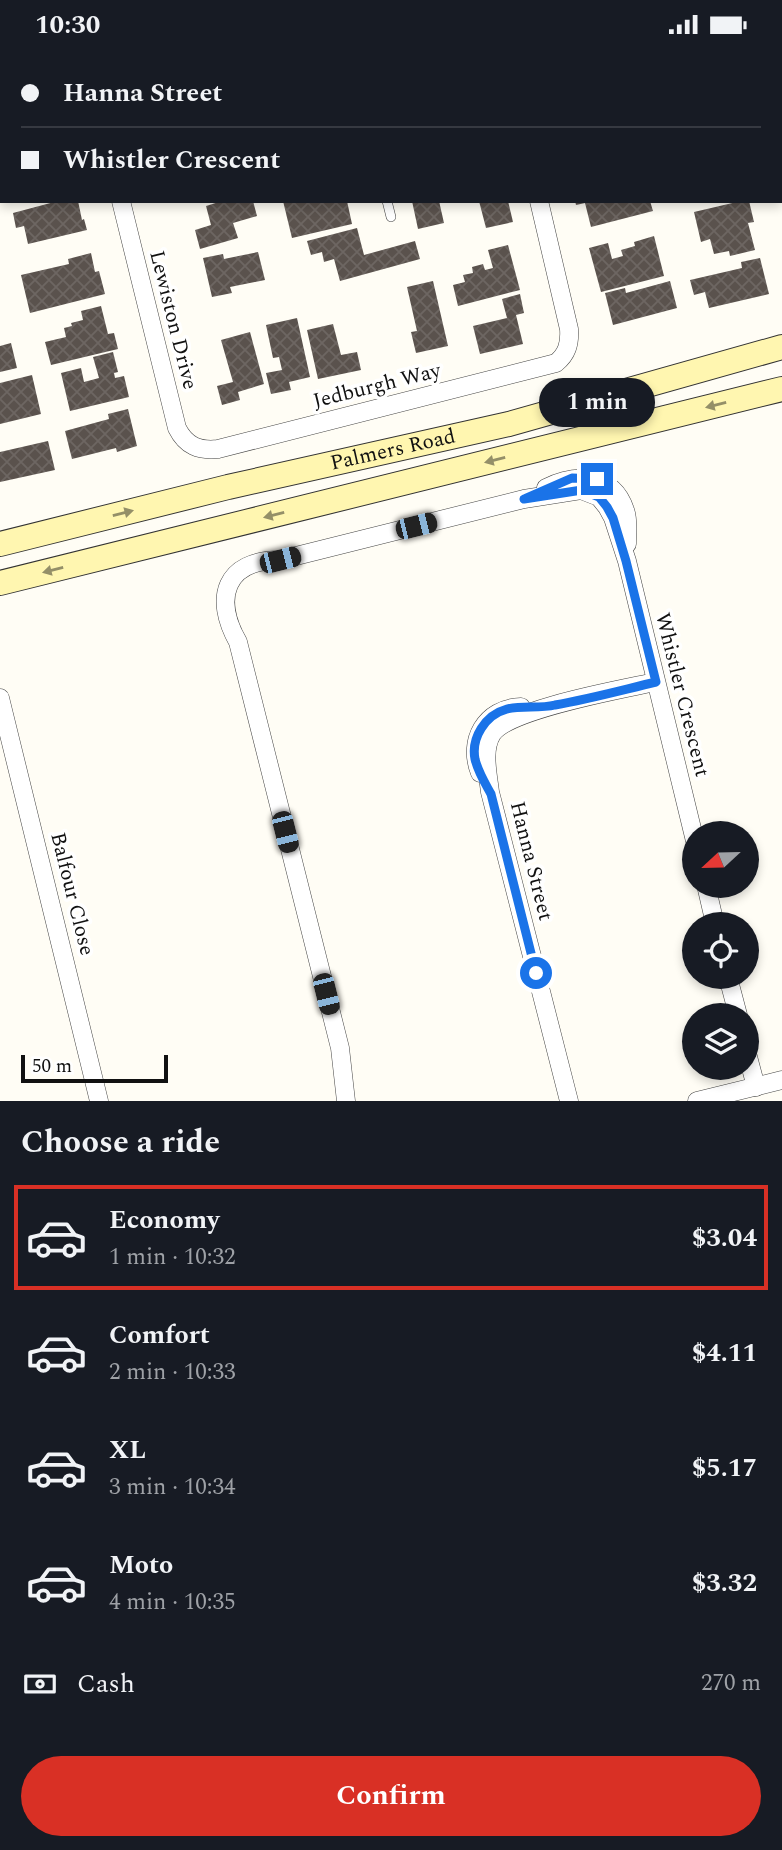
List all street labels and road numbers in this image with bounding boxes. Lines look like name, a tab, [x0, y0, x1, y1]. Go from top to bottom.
street label: Lewiston Drive	[140, 247, 206, 393]
street label: Jedburgh Way	[310, 354, 445, 417]
street label: Palmers Road	[327, 420, 459, 480]
street label: Whistler Crescent	[646, 610, 718, 780]
street label: Hanna Street	[501, 798, 561, 924]
street label: Balfour Close	[41, 829, 103, 959]

